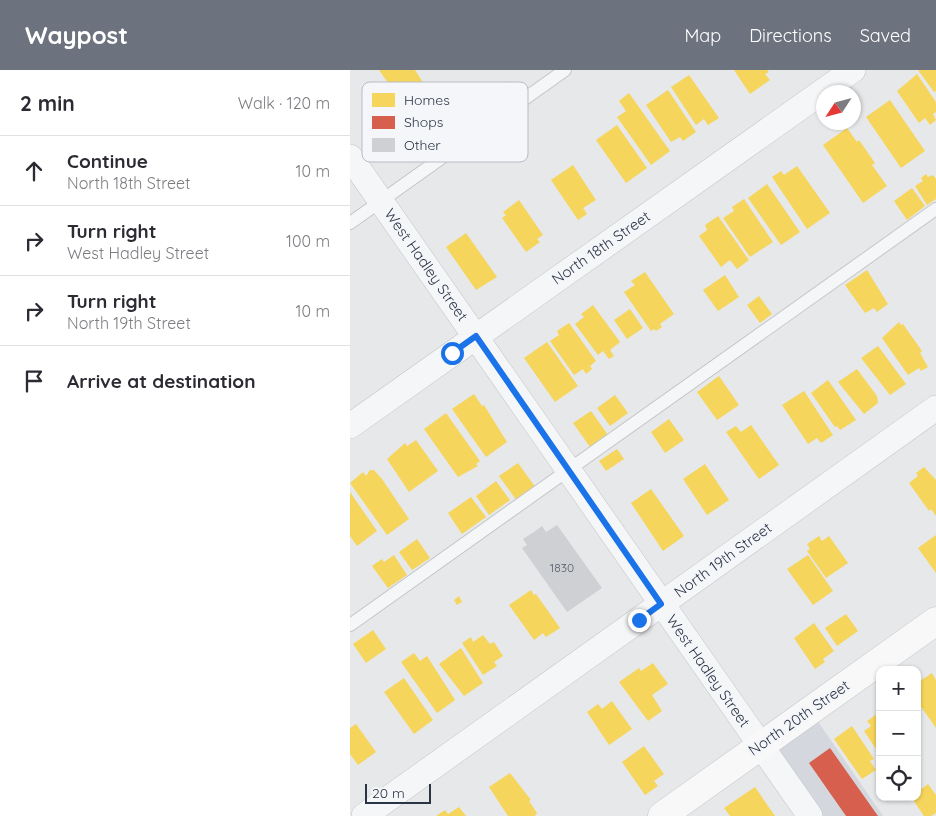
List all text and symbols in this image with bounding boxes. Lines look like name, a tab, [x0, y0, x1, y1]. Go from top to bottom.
text: Waypost	[25, 20, 128, 50]
text: Map	[684, 24, 721, 47]
text: Directions	[749, 24, 832, 47]
text: Saved	[860, 24, 911, 47]
legend	[362, 82, 528, 162]
north arrow	[816, 85, 861, 130]
text: 2 min	[20, 90, 75, 116]
text: Homes	[404, 91, 450, 109]
text: Walk · 120 m	[238, 93, 330, 113]
text: Shops	[404, 113, 443, 131]
text: Other	[404, 136, 441, 154]
text: Continue	[67, 149, 148, 173]
icon: ahead	[20, 157, 48, 185]
text: 10 m	[296, 161, 330, 181]
text: North 18th Street	[67, 173, 191, 193]
street label: West Hadley Street	[380, 205, 472, 325]
street label: North 18th Street	[548, 207, 654, 289]
text: Turn right	[67, 219, 156, 243]
icon: right	[20, 227, 48, 255]
text: 100 m	[286, 231, 330, 251]
text: West Hadley Street	[67, 243, 209, 263]
text: Turn right	[67, 289, 156, 313]
icon: right	[20, 297, 48, 325]
text: 10 m	[296, 301, 330, 321]
text: North 19th Street	[67, 313, 191, 333]
route start	[441, 342, 464, 365]
icon: arrive	[20, 367, 48, 395]
text: Arrive at destination	[67, 369, 256, 393]
street label: North 19th Street	[670, 518, 775, 601]
house number: 1830	[550, 560, 574, 575]
route end	[628, 609, 651, 632]
street label: West Hadley Street	[662, 611, 754, 731]
map controls	[876, 666, 921, 801]
button: +	[876, 666, 921, 711]
street label: North 20th Street	[744, 676, 853, 760]
button: −	[876, 711, 921, 756]
button: locate	[876, 756, 921, 801]
scale bar	[365, 781, 431, 804]
text: 20 m	[372, 784, 405, 802]

